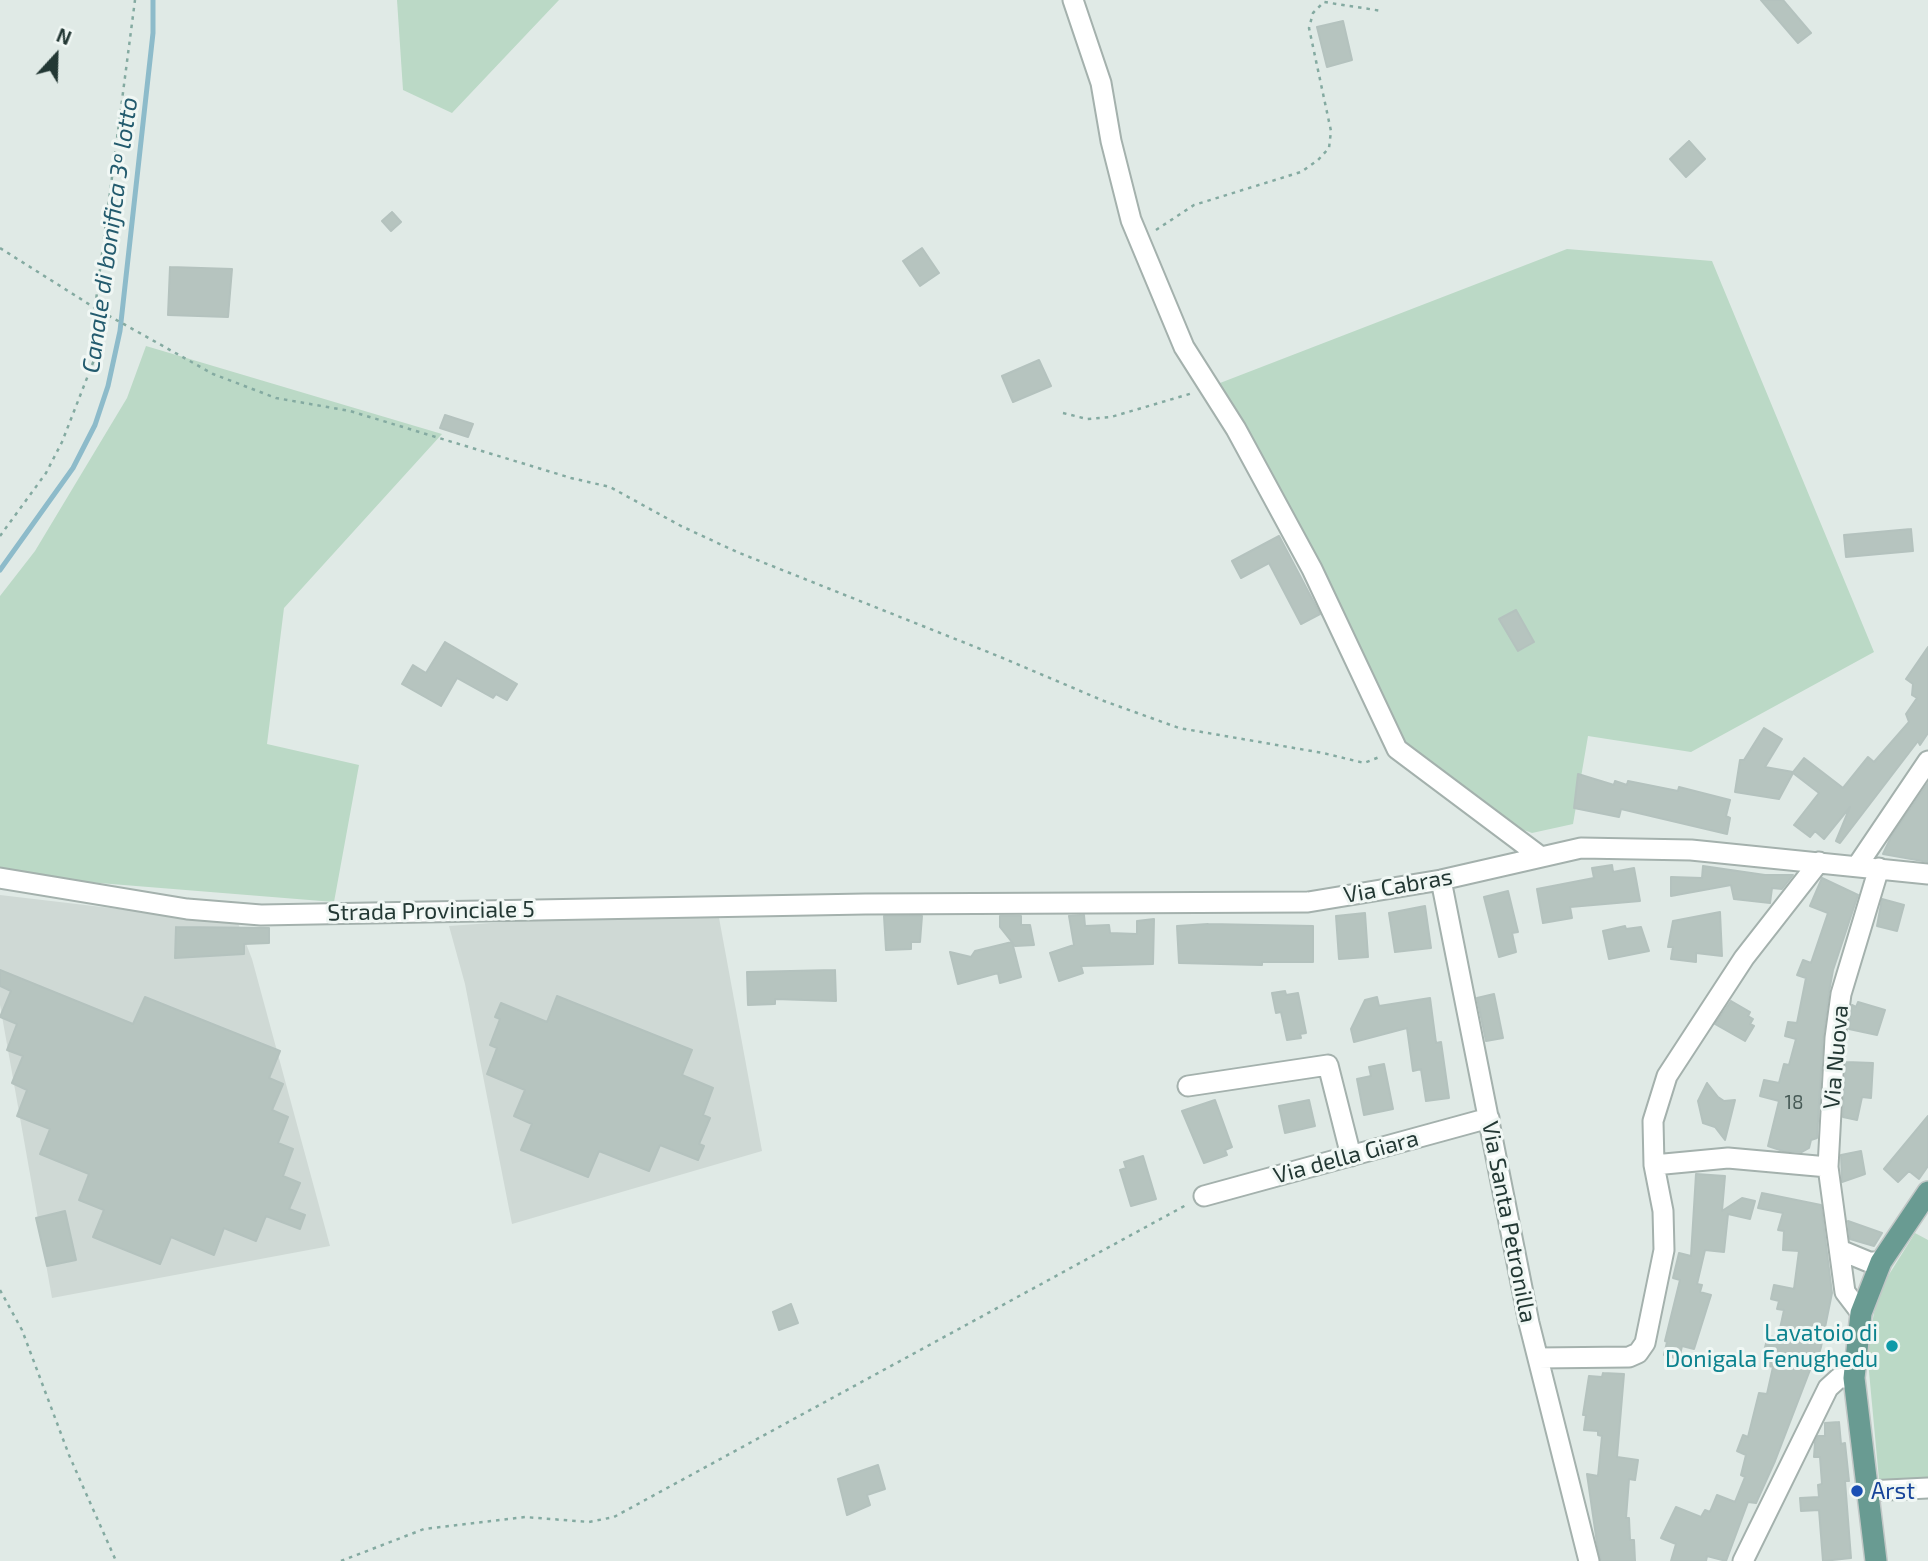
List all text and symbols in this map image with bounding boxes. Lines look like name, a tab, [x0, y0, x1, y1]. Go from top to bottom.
north arrow	[21, 21, 91, 91]
text: N	[53, 23, 75, 49]
water label: Canale di bonifica 3º lotto	[76, 95, 144, 375]
street label: Via Cabras	[1342, 863, 1454, 909]
street label: Strada Provinciale 5	[327, 895, 535, 927]
street label: Via Nuova	[1818, 1004, 1854, 1110]
house number: 18	[1784, 1092, 1804, 1114]
street label: Via Santa Petronilla	[1476, 1119, 1542, 1325]
street label: Via della Giara	[1270, 1124, 1422, 1190]
place label: Lavatoio di Donigala Fenughedu	[1665, 1319, 1878, 1373]
marker: Lavatoio di Donigala Fenughedu	[1884, 1338, 1900, 1354]
place label: Arst	[1871, 1477, 1915, 1505]
marker: Arst	[1849, 1483, 1865, 1499]

